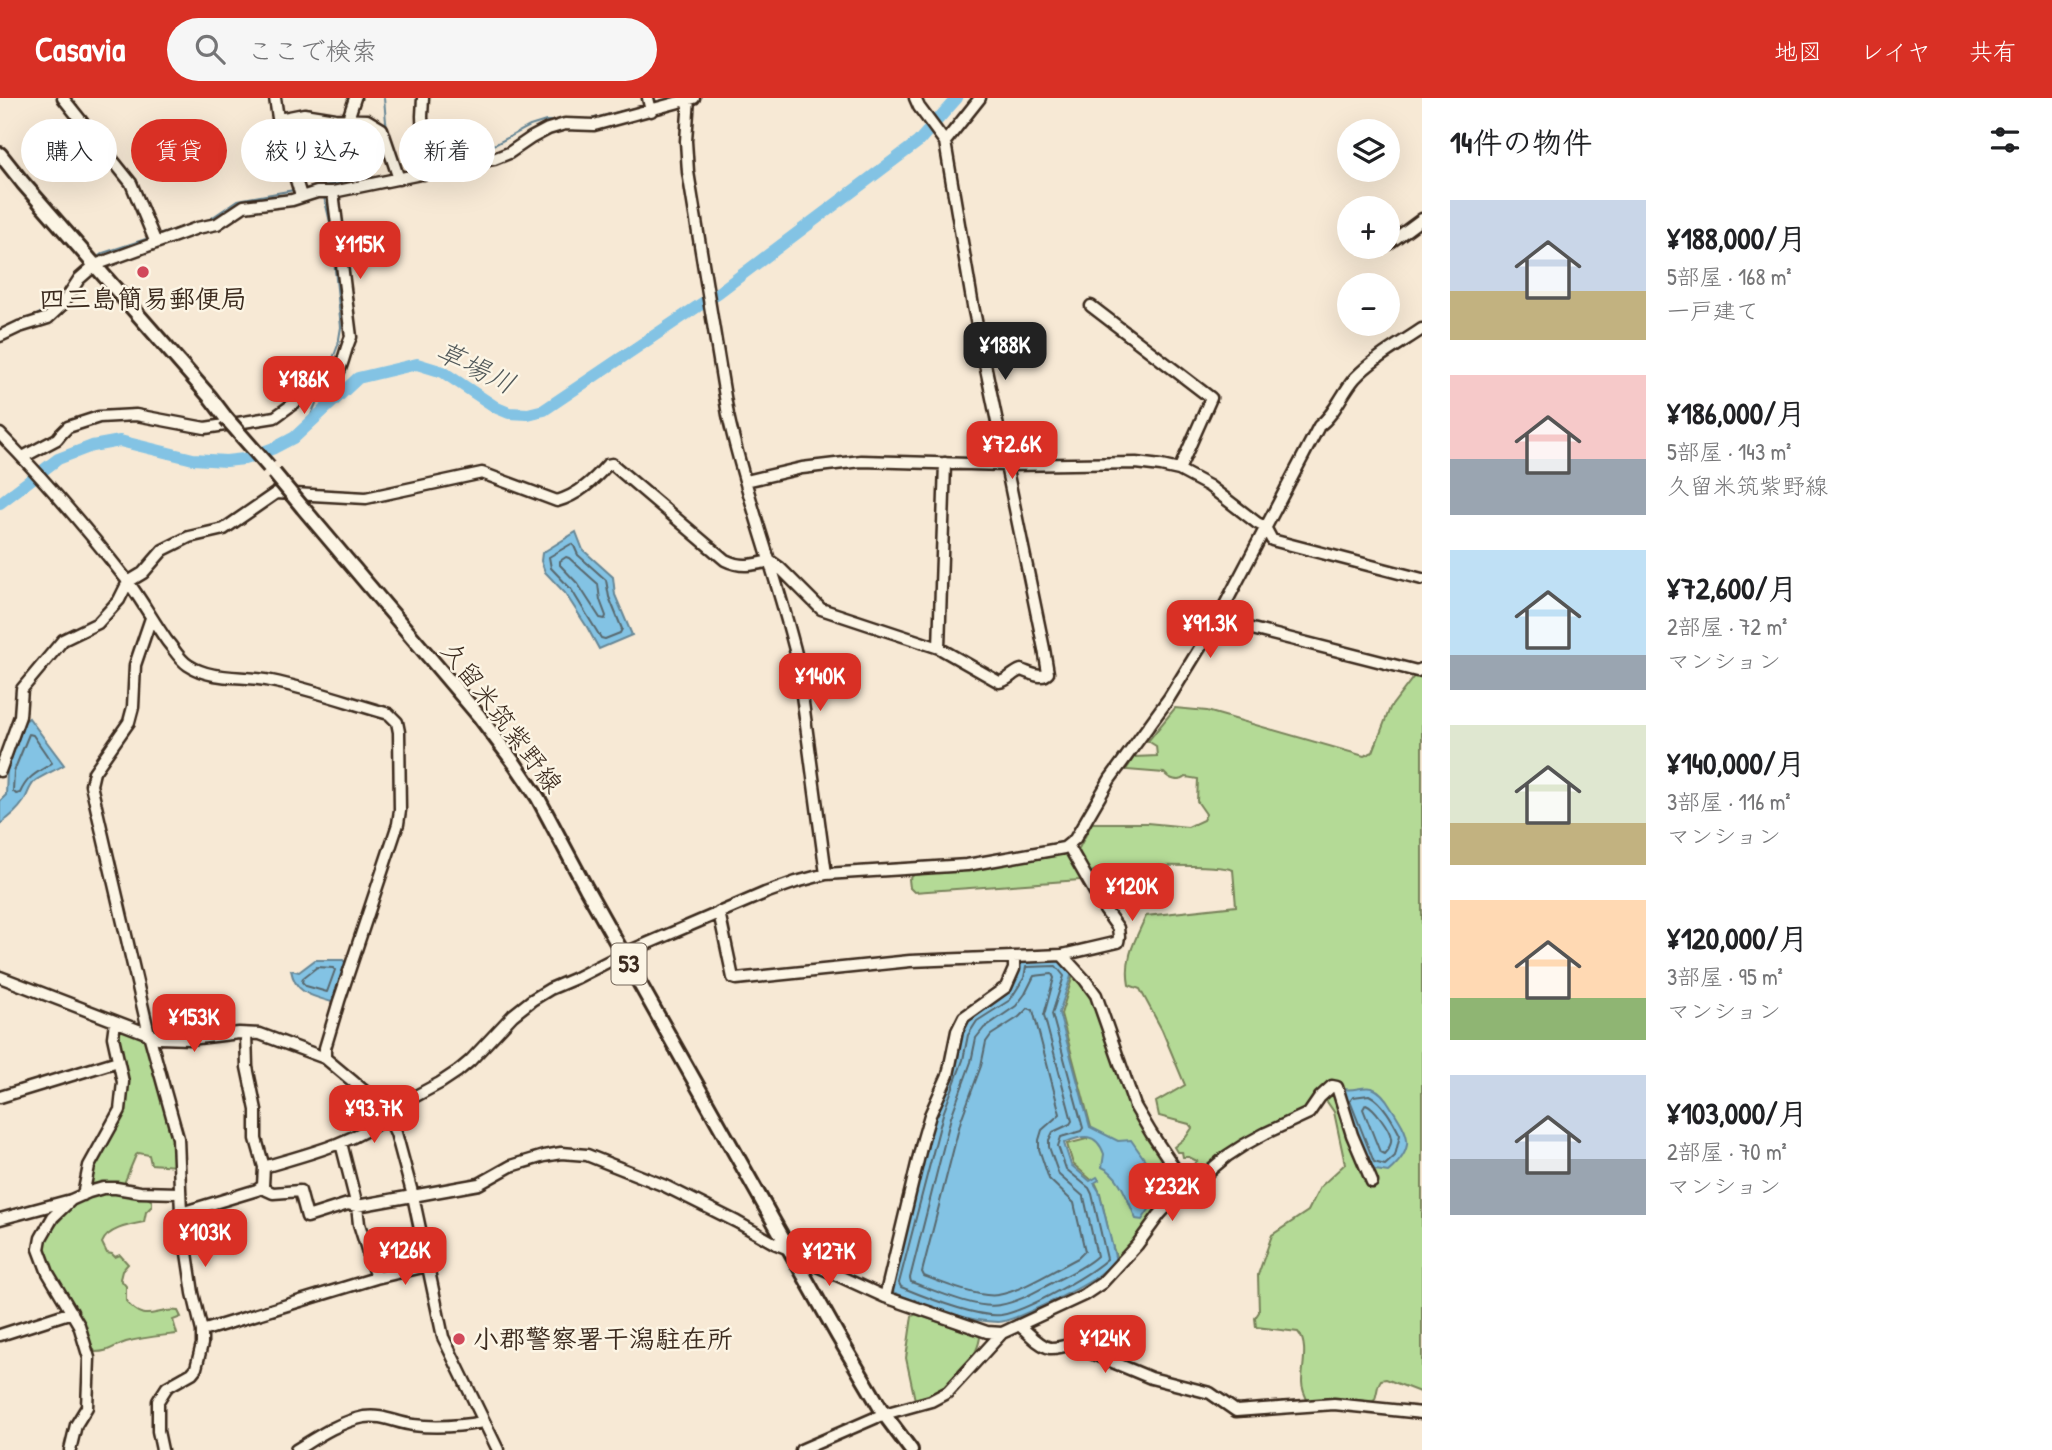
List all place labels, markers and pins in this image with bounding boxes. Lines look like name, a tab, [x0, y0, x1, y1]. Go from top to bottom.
pin: ¥115K	[311, 222, 409, 281]
marker: 四三島簡易郵便局	[135, 264, 151, 280]
place label: 四三島簡易郵便局	[39, 281, 247, 316]
pin: ¥188K	[956, 322, 1054, 382]
pin: ¥186K	[255, 356, 353, 416]
pin: ¥72.6K	[955, 422, 1069, 481]
pin: ¥91.3K	[1153, 601, 1267, 660]
pin: ¥140K	[771, 654, 869, 713]
pin: ¥120K	[1083, 864, 1181, 923]
pin: ¥153K	[145, 995, 243, 1054]
pin: ¥93.7K	[317, 1086, 431, 1145]
pin: ¥232K	[1123, 1164, 1221, 1223]
pin: ¥103K	[156, 1210, 254, 1269]
pin: ¥126K	[356, 1228, 454, 1287]
pin: ¥127K	[780, 1228, 878, 1288]
pin: ¥124K	[1056, 1316, 1154, 1375]
place label: 小郡警察署干潟駐在所	[473, 1321, 733, 1356]
marker: 小郡警察署干潟駐在所	[451, 1331, 467, 1347]

